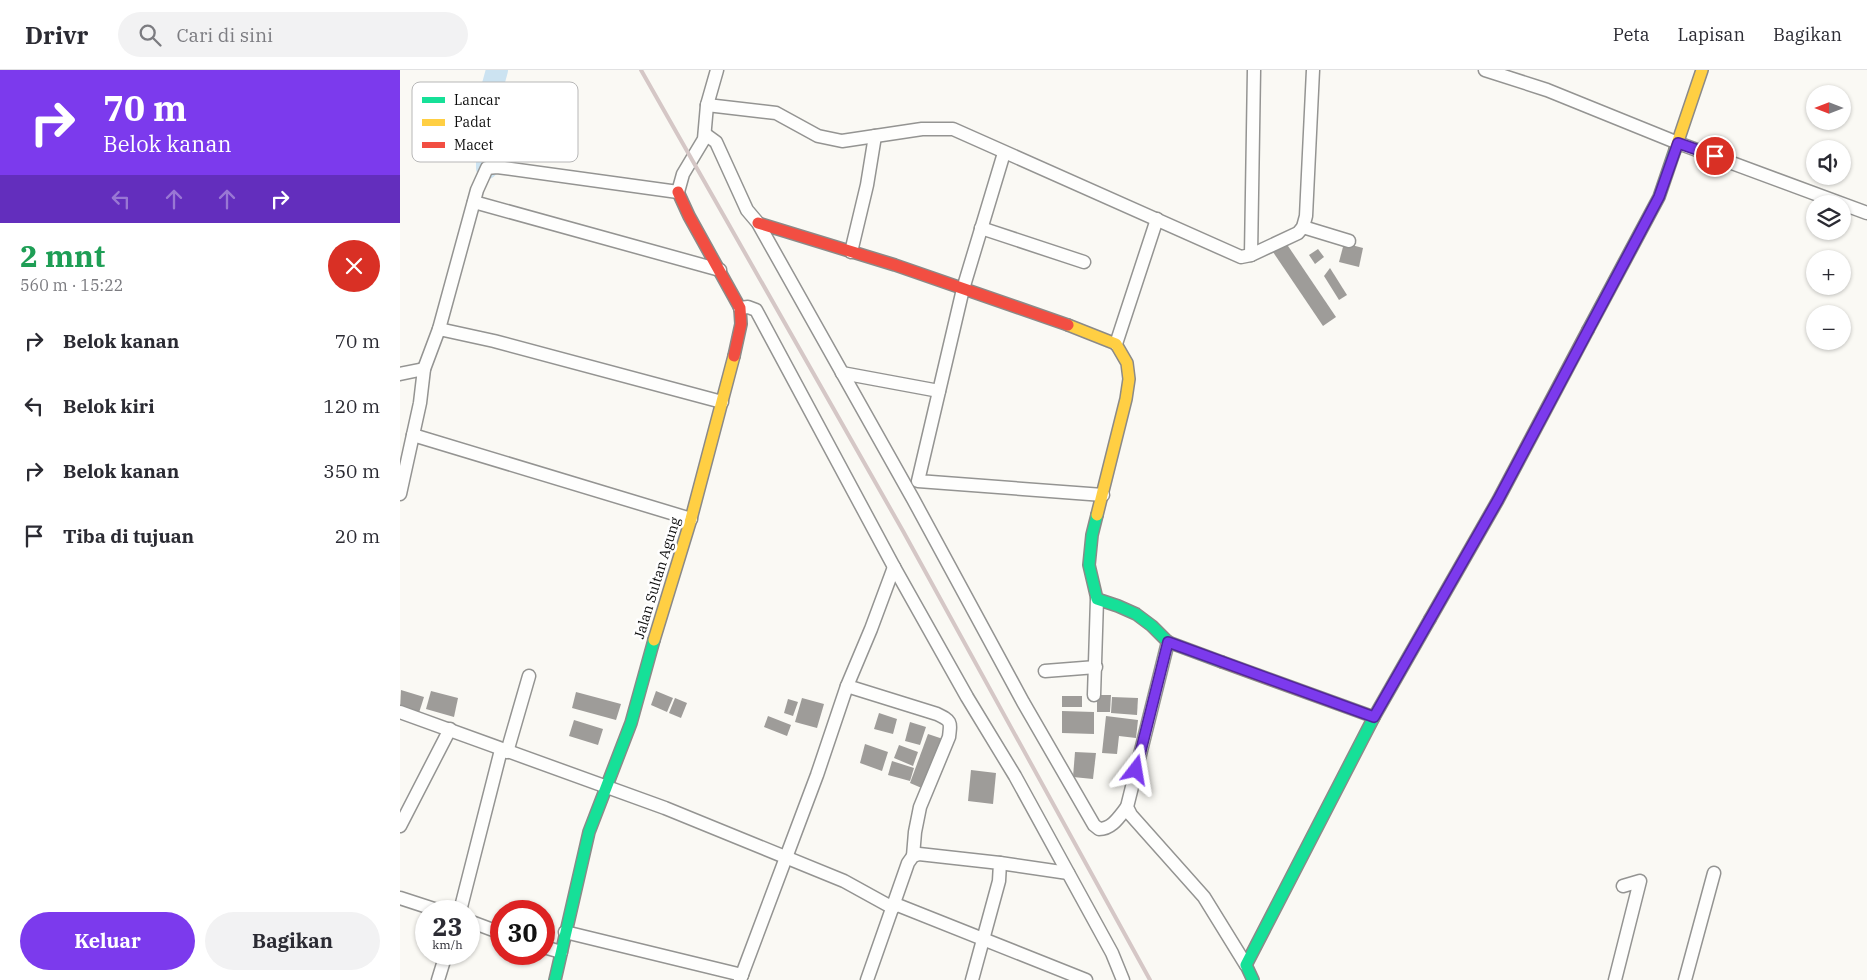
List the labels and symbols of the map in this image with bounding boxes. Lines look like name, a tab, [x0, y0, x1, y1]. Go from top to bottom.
legend	[412, 82, 578, 162]
north arrow	[1806, 85, 1851, 130]
text: Lancar	[454, 91, 501, 109]
text: Padat	[454, 113, 491, 131]
pin	[1694, 135, 1736, 177]
text: Macet	[454, 136, 493, 154]
street label: Jalan Sultan Agung	[630, 515, 684, 641]
position arrow	[1109, 743, 1161, 795]
speed limit sign: 30	[490, 900, 555, 965]

